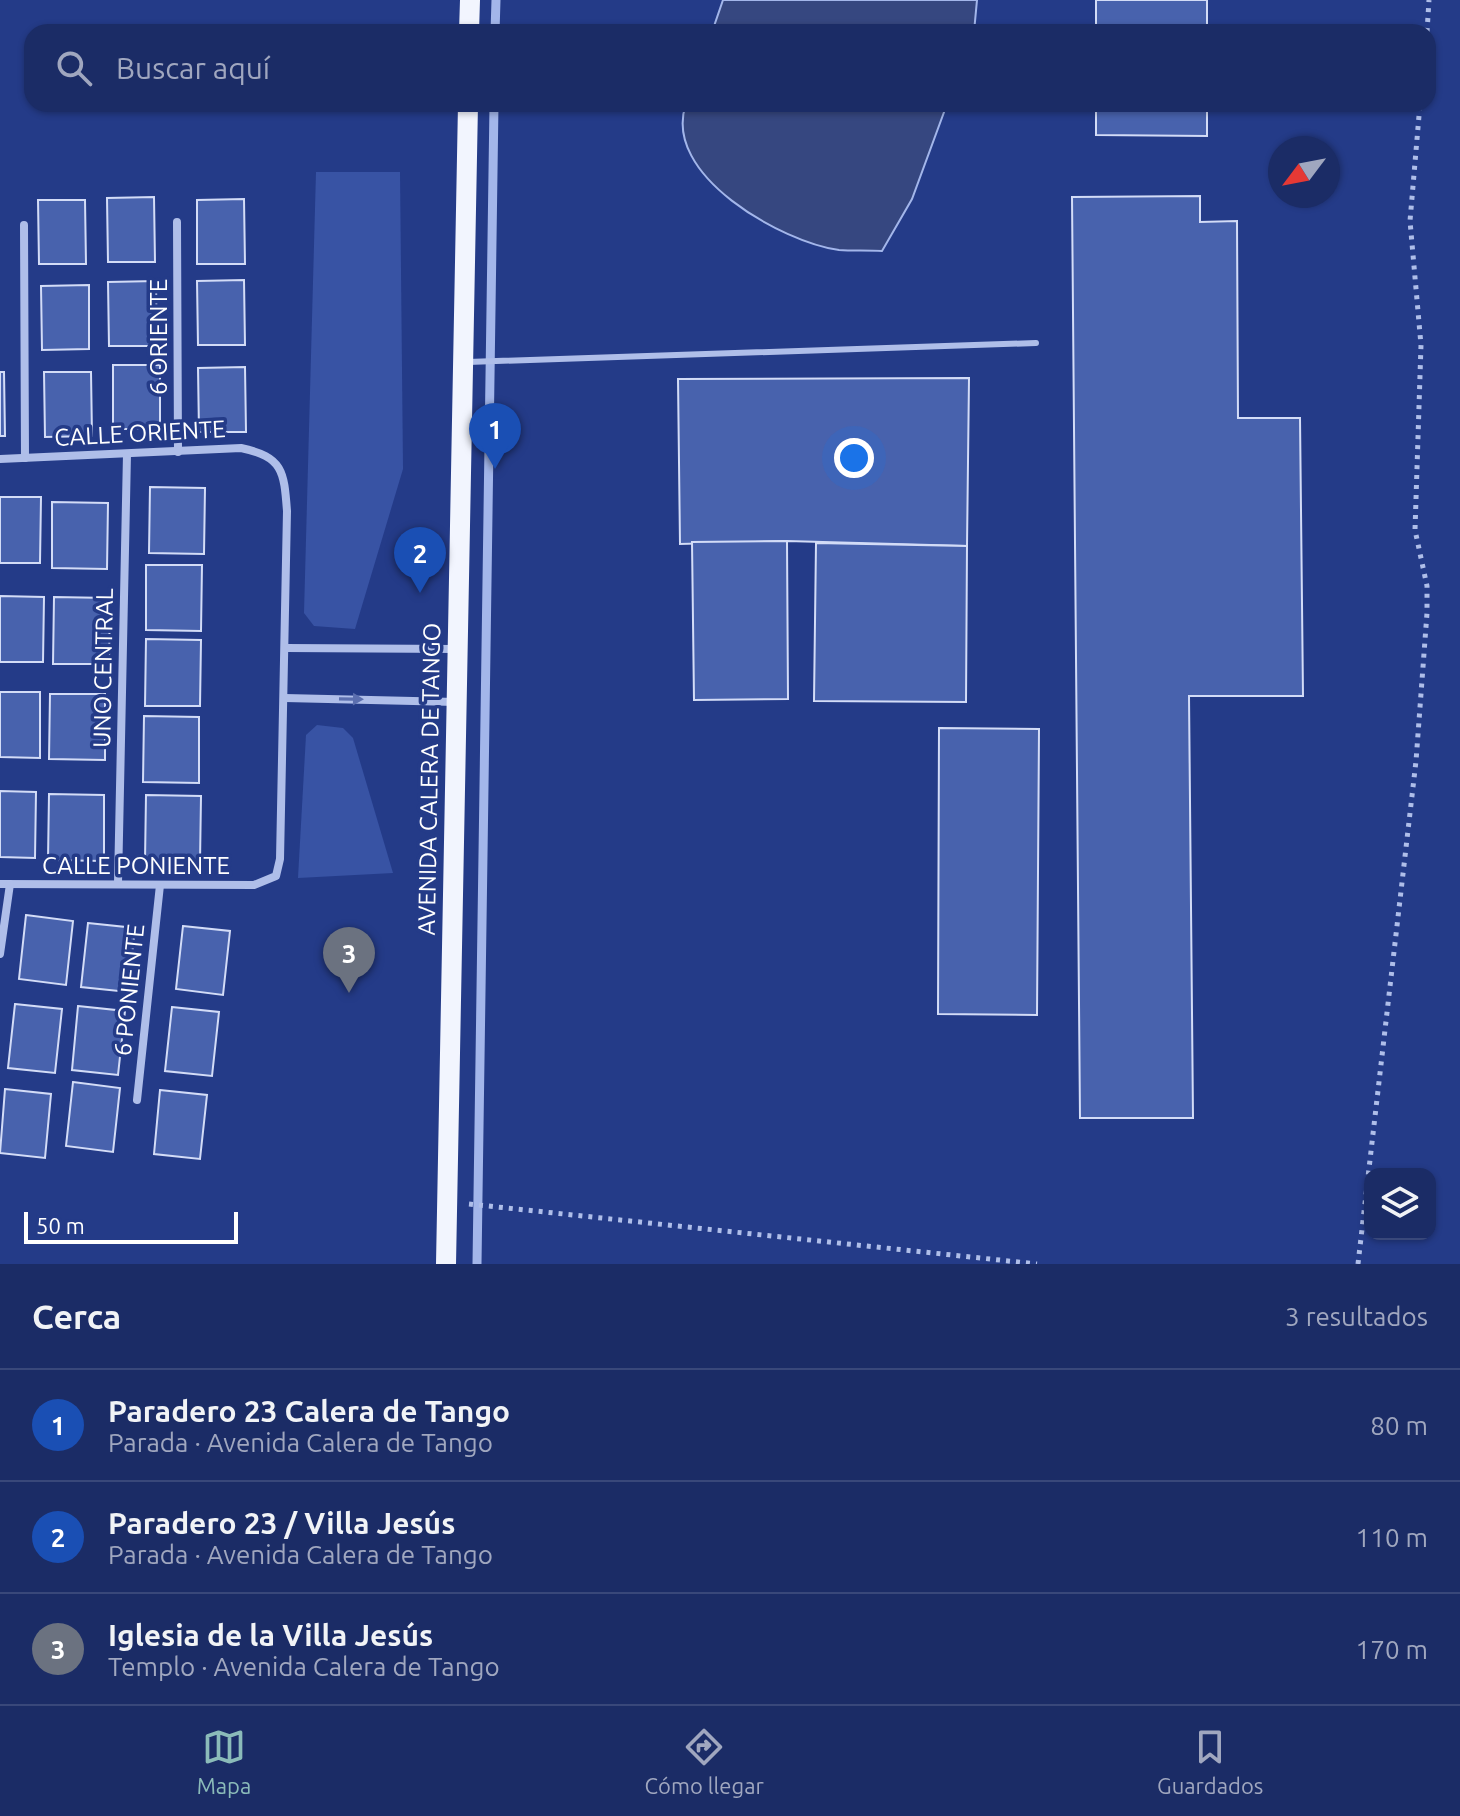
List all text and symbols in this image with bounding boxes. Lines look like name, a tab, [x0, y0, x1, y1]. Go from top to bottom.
search box	[24, 24, 1436, 112]
icon: search	[52, 46, 96, 90]
text: Buscar aquí	[116, 51, 270, 85]
north arrow	[1268, 136, 1340, 208]
street label: 6 ORIENTE	[145, 279, 172, 395]
pin: 1	[469, 403, 521, 469]
street label: CALLE ORIENTE	[54, 415, 226, 451]
your location	[834, 438, 874, 478]
pin: 2	[394, 527, 446, 593]
street label: UNO CENTRAL	[88, 588, 118, 748]
street label: AVENIDA CALERA DE TANGO	[413, 622, 445, 936]
one-way arrow	[339, 693, 364, 705]
street label: CALLE PONIENTE	[42, 852, 230, 879]
street label: 6 PONIENTE	[109, 923, 149, 1057]
pin: 3	[323, 927, 375, 993]
map controls	[1364, 1168, 1436, 1240]
button: layers	[1364, 1168, 1436, 1240]
scale bar	[24, 1208, 238, 1244]
text: 50 m	[36, 1213, 85, 1238]
text: Cerca	[32, 1297, 121, 1335]
text: 3 resultados	[1285, 1302, 1428, 1331]
text: Paradero 23 Calera de Tango	[108, 1394, 510, 1428]
text: 1	[51, 1411, 65, 1440]
text: 80 m	[1370, 1411, 1428, 1440]
text: Parada · Avenida Calera de Tango	[108, 1428, 493, 1457]
text: Paradero 23 / Villa Jesús	[108, 1506, 455, 1540]
text: 2	[51, 1523, 65, 1552]
text: 110 m	[1356, 1523, 1428, 1552]
text: Parada · Avenida Calera de Tango	[108, 1540, 493, 1569]
text: Iglesia de la Villa Jesús	[108, 1618, 433, 1652]
text: 3	[51, 1635, 65, 1664]
text: 170 m	[1356, 1635, 1428, 1664]
text: Templo · Avenida Calera de Tango	[108, 1652, 500, 1681]
tab: Mapa	[197, 1725, 251, 1798]
tab: Cómo llegar	[645, 1725, 764, 1798]
tab: Guardados	[1157, 1725, 1263, 1798]

